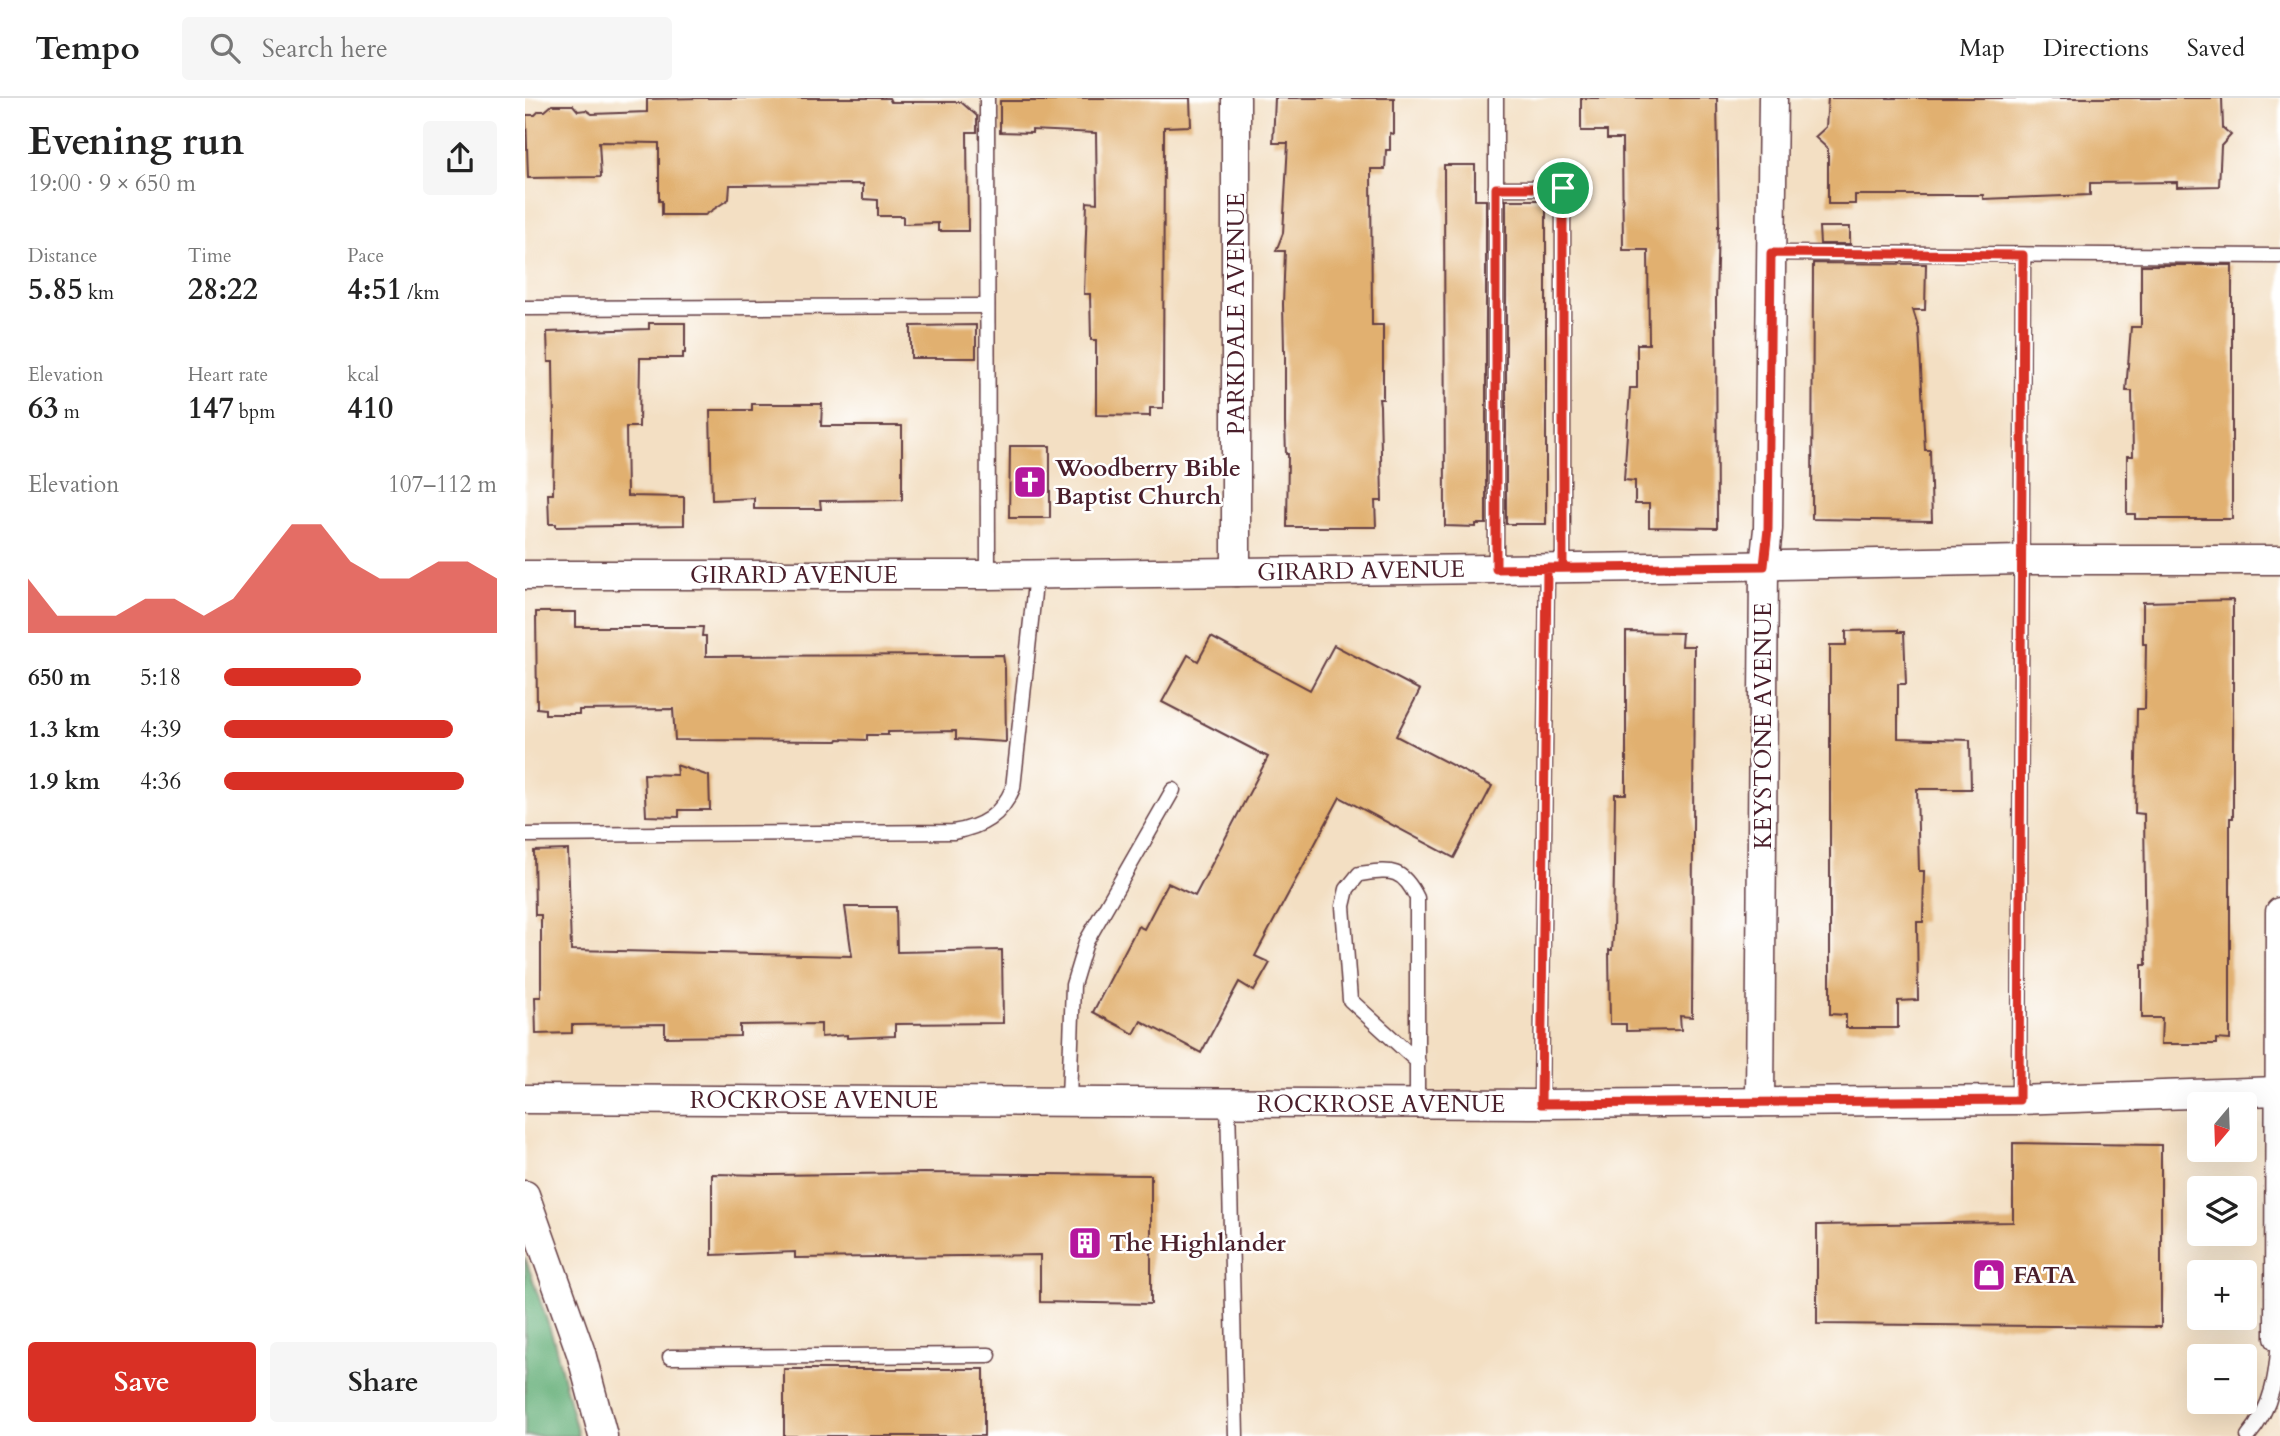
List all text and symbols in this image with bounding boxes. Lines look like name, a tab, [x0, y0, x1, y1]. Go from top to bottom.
search box	[182, 17, 672, 80]
text: Tempo	[35, 26, 140, 71]
icon: search	[206, 29, 244, 67]
text: Search here	[262, 31, 388, 66]
text: Map	[1959, 32, 2005, 65]
text: Directions	[2043, 32, 2149, 65]
text: Saved	[2187, 32, 2245, 65]
text: Evening run	[28, 116, 244, 168]
button: share	[423, 121, 497, 195]
pin	[1533, 158, 1593, 218]
text: 19:00 · 9 × 650 m	[28, 168, 196, 199]
icon: arrive	[1544, 169, 1582, 207]
street label: PARKDALE AVENUE	[1220, 193, 1253, 435]
text: Distance	[28, 243, 97, 269]
text: Time	[188, 243, 232, 269]
text: Pace	[347, 243, 384, 269]
text: 5.85	[28, 269, 83, 310]
text: 28:22	[188, 269, 258, 310]
text: 4:51	[347, 269, 402, 310]
text: km	[83, 280, 114, 306]
text: /km	[402, 280, 440, 306]
text: Elevation	[28, 362, 103, 388]
text: Heart rate	[188, 362, 268, 388]
text: kcal	[347, 362, 379, 388]
text: 63	[28, 388, 59, 429]
text: 147	[188, 388, 234, 429]
text: 410	[347, 388, 393, 429]
text: m	[59, 399, 80, 425]
text: bpm	[234, 399, 275, 425]
place label: Woodberry Bible Baptist Church	[1054, 452, 1241, 513]
church icon: Woodberry Bible Baptist Church	[1011, 463, 1049, 501]
text: Elevation	[28, 469, 119, 500]
text: 107–112 m	[388, 469, 497, 500]
street label: GIRARD AVENUE	[1257, 553, 1465, 589]
street label: GIRARD AVENUE	[690, 559, 898, 592]
street label: KEYSTONE AVENUE	[1747, 602, 1780, 850]
text: 650 m	[28, 662, 91, 693]
text: 5:18	[140, 662, 181, 693]
text: 1.3 km	[28, 714, 100, 745]
text: 4:39	[140, 714, 181, 745]
text: 1.9 km	[28, 766, 100, 797]
text: 4:36	[140, 766, 181, 797]
street label: ROCKROSE AVENUE	[690, 1084, 938, 1117]
street label: ROCKROSE AVENUE	[1257, 1088, 1505, 1121]
north arrow	[2187, 1092, 2257, 1162]
map controls	[2187, 1092, 2257, 1414]
button: layers	[2187, 1176, 2257, 1246]
building icon: The Highlander	[1066, 1224, 1104, 1262]
place label: The Highlander	[1109, 1227, 1286, 1260]
shop icon: FATA	[1970, 1256, 2008, 1294]
place label: FATA	[2013, 1259, 2076, 1292]
button: +	[2187, 1260, 2257, 1330]
button: Save	[28, 1342, 256, 1422]
button: Share	[270, 1342, 497, 1422]
button: −	[2187, 1344, 2257, 1414]

